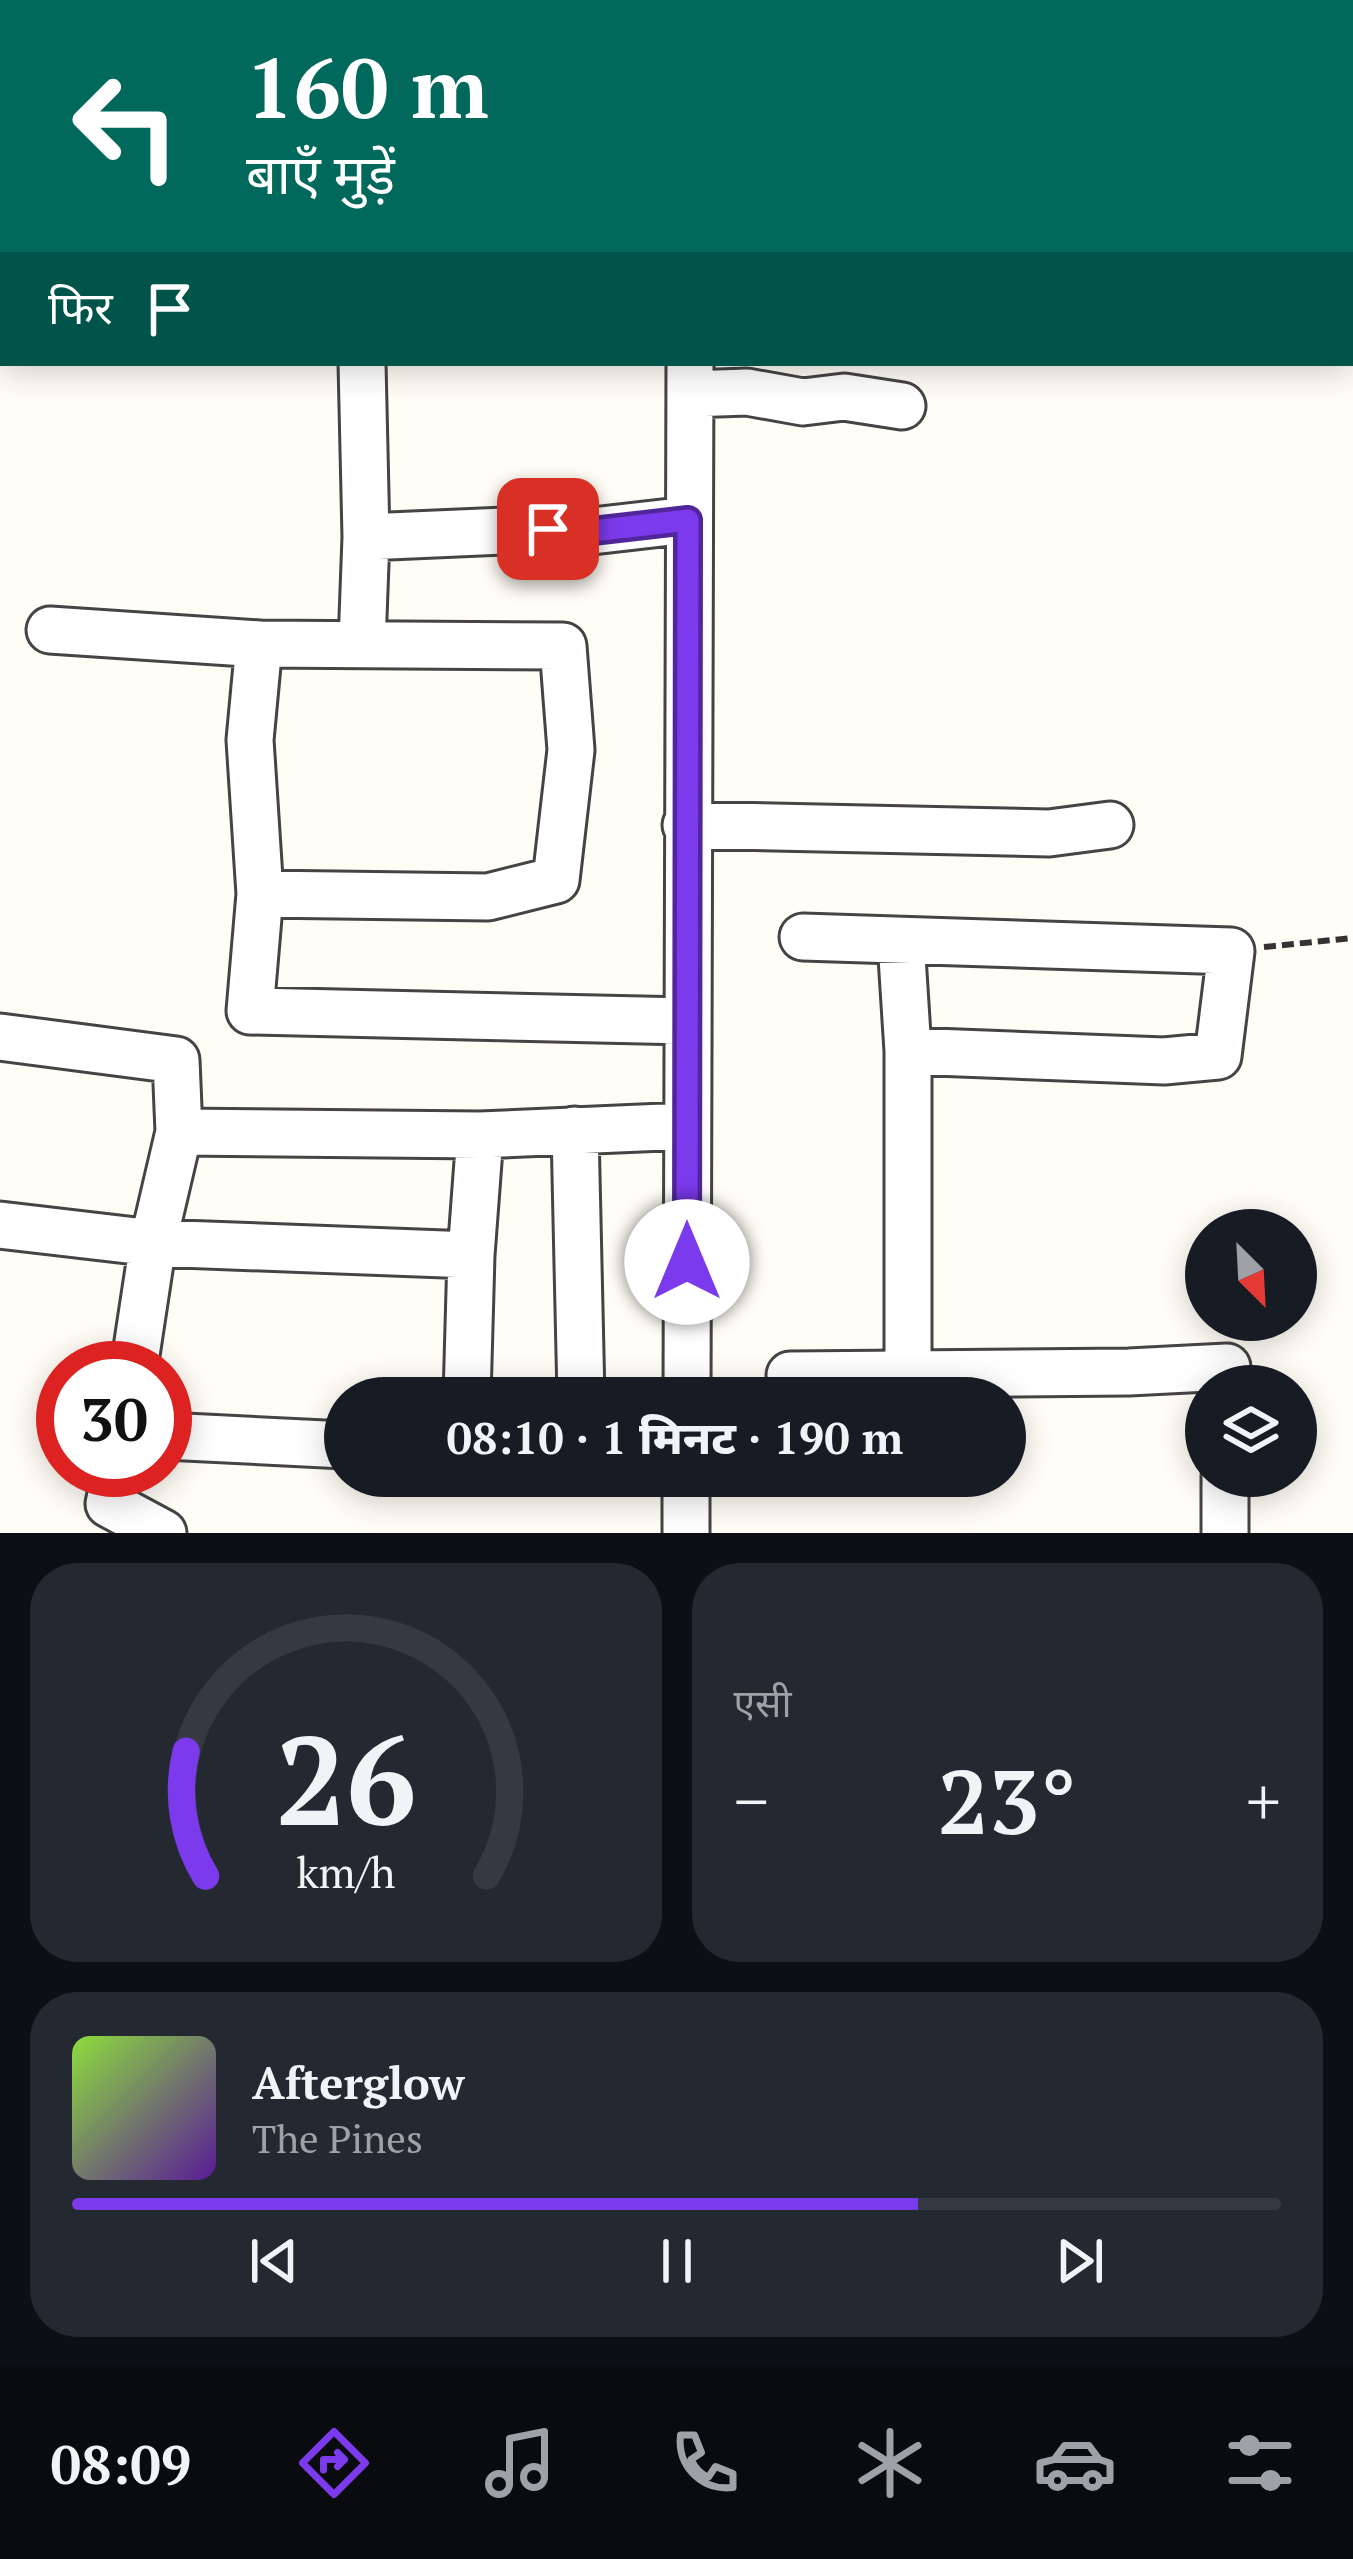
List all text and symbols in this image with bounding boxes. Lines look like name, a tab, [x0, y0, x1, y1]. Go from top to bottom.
text: 160 m	[246, 31, 489, 142]
icon: left	[48, 48, 204, 204]
text: बाएँ मुड़ें	[246, 138, 395, 209]
icon: arrive	[137, 276, 203, 342]
text: फिर	[48, 277, 113, 337]
pin	[497, 478, 599, 580]
icon: arrive	[515, 496, 581, 562]
position arrow	[624, 1199, 750, 1325]
north arrow	[1185, 1209, 1317, 1341]
map controls	[1185, 1209, 1317, 1497]
speed limit sign: 30	[36, 1341, 192, 1497]
button: layers	[1185, 1365, 1317, 1497]
text: 08:10 · 1 मिनट · 190 m	[447, 1407, 903, 1467]
text: एसी	[734, 1676, 792, 1728]
text: 26	[275, 1695, 416, 1861]
text: 23°	[938, 1740, 1077, 1860]
text: −	[734, 1756, 769, 1844]
text: +	[1246, 1756, 1281, 1844]
text: km/h	[296, 1842, 395, 1899]
text: Afterglow	[252, 2052, 465, 2112]
text: The Pines	[252, 2112, 423, 2164]
icon: previous	[241, 2228, 307, 2294]
icon: pause	[644, 2228, 710, 2294]
icon: next	[1047, 2228, 1113, 2294]
icon: directions	[292, 2421, 376, 2505]
icon: music	[478, 2421, 562, 2505]
icon: phone	[663, 2421, 747, 2505]
icon: climate	[848, 2421, 932, 2505]
icon: car	[1033, 2421, 1117, 2505]
icon: filters	[1218, 2421, 1302, 2505]
text: 08:09	[51, 2428, 191, 2499]

